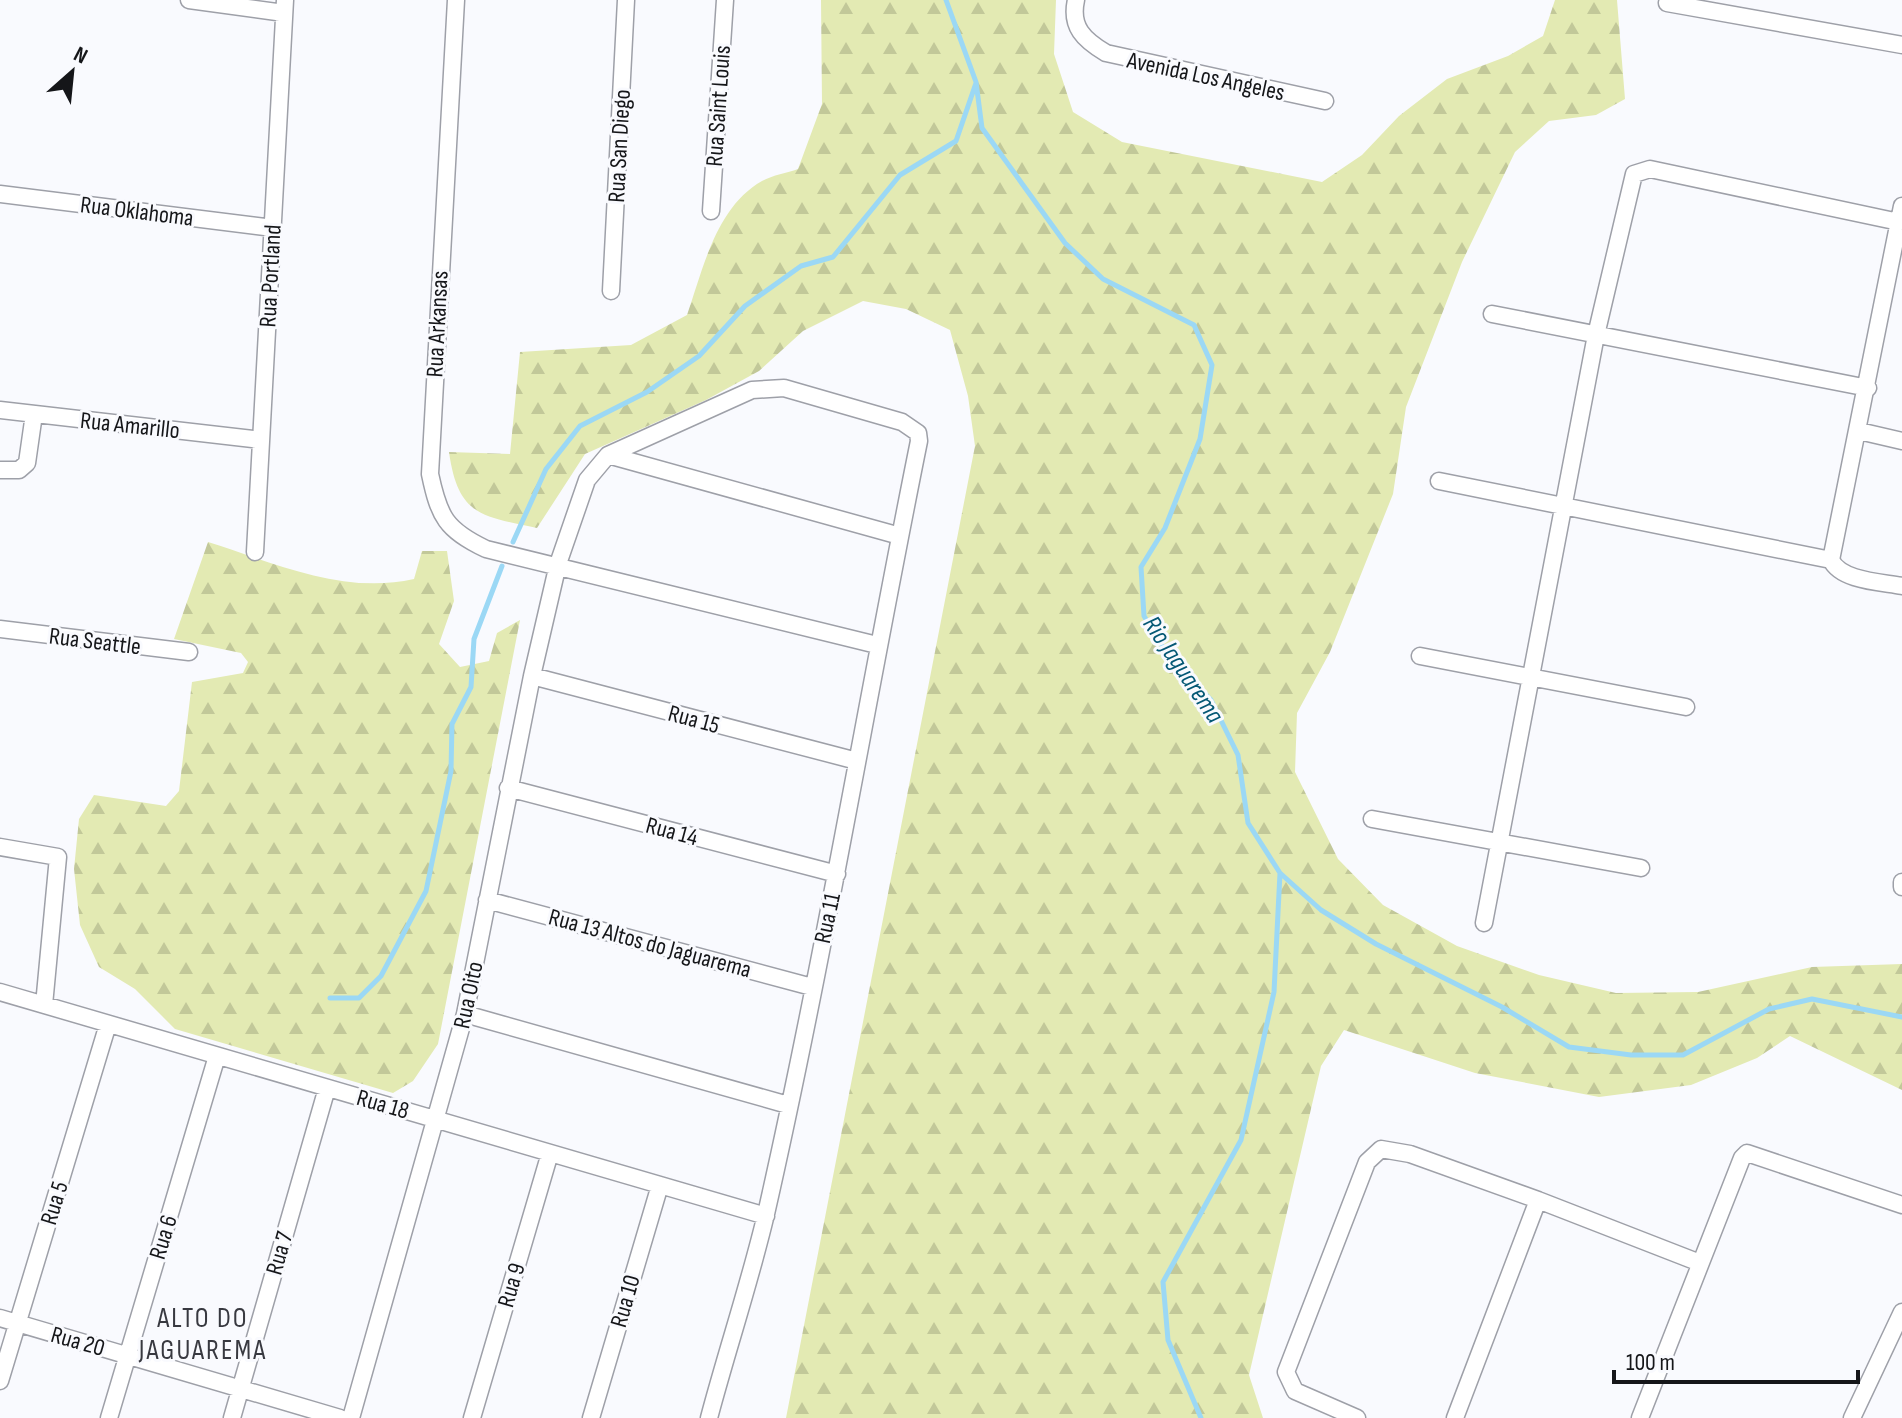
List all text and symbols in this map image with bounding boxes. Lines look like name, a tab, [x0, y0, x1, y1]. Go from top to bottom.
north arrow	[32, 32, 112, 112]
text: N	[69, 41, 92, 70]
street label: Rua Saint Louis	[700, 44, 737, 168]
street label: Avenida Los Angeles	[1123, 45, 1287, 107]
street label: Rua San Diego	[602, 89, 637, 203]
street label: Rua Oklahoma	[79, 190, 195, 233]
street label: Rua Portland	[253, 224, 288, 328]
street label: Rua Arkansas	[420, 270, 455, 378]
street label: Rua Amarillo	[79, 406, 181, 445]
water label: Rio Jaguarema	[1136, 610, 1230, 730]
street label: Rua Seattle	[47, 621, 142, 661]
street label: Rua 15	[665, 699, 723, 740]
street label: Rua 14	[643, 811, 701, 852]
street label: Rua 11	[808, 890, 847, 946]
street label: Rua 13 Altos do Jaguarema	[545, 902, 754, 984]
street label: Rua Oito	[447, 959, 490, 1031]
street label: Rua 18	[353, 1083, 412, 1126]
street label: Rua 5	[34, 1178, 75, 1228]
street label: Rua 6	[143, 1212, 184, 1263]
street label: Rua 7	[260, 1228, 300, 1278]
street label: Rua 9	[491, 1260, 532, 1311]
street label: Rua 10	[604, 1272, 647, 1331]
district label: ALTO DO JAGUAREMA	[138, 1302, 267, 1367]
street label: Rua 20	[48, 1320, 108, 1363]
scale bar	[1614, 1334, 1858, 1384]
text: 100 m	[1626, 1348, 1675, 1377]

